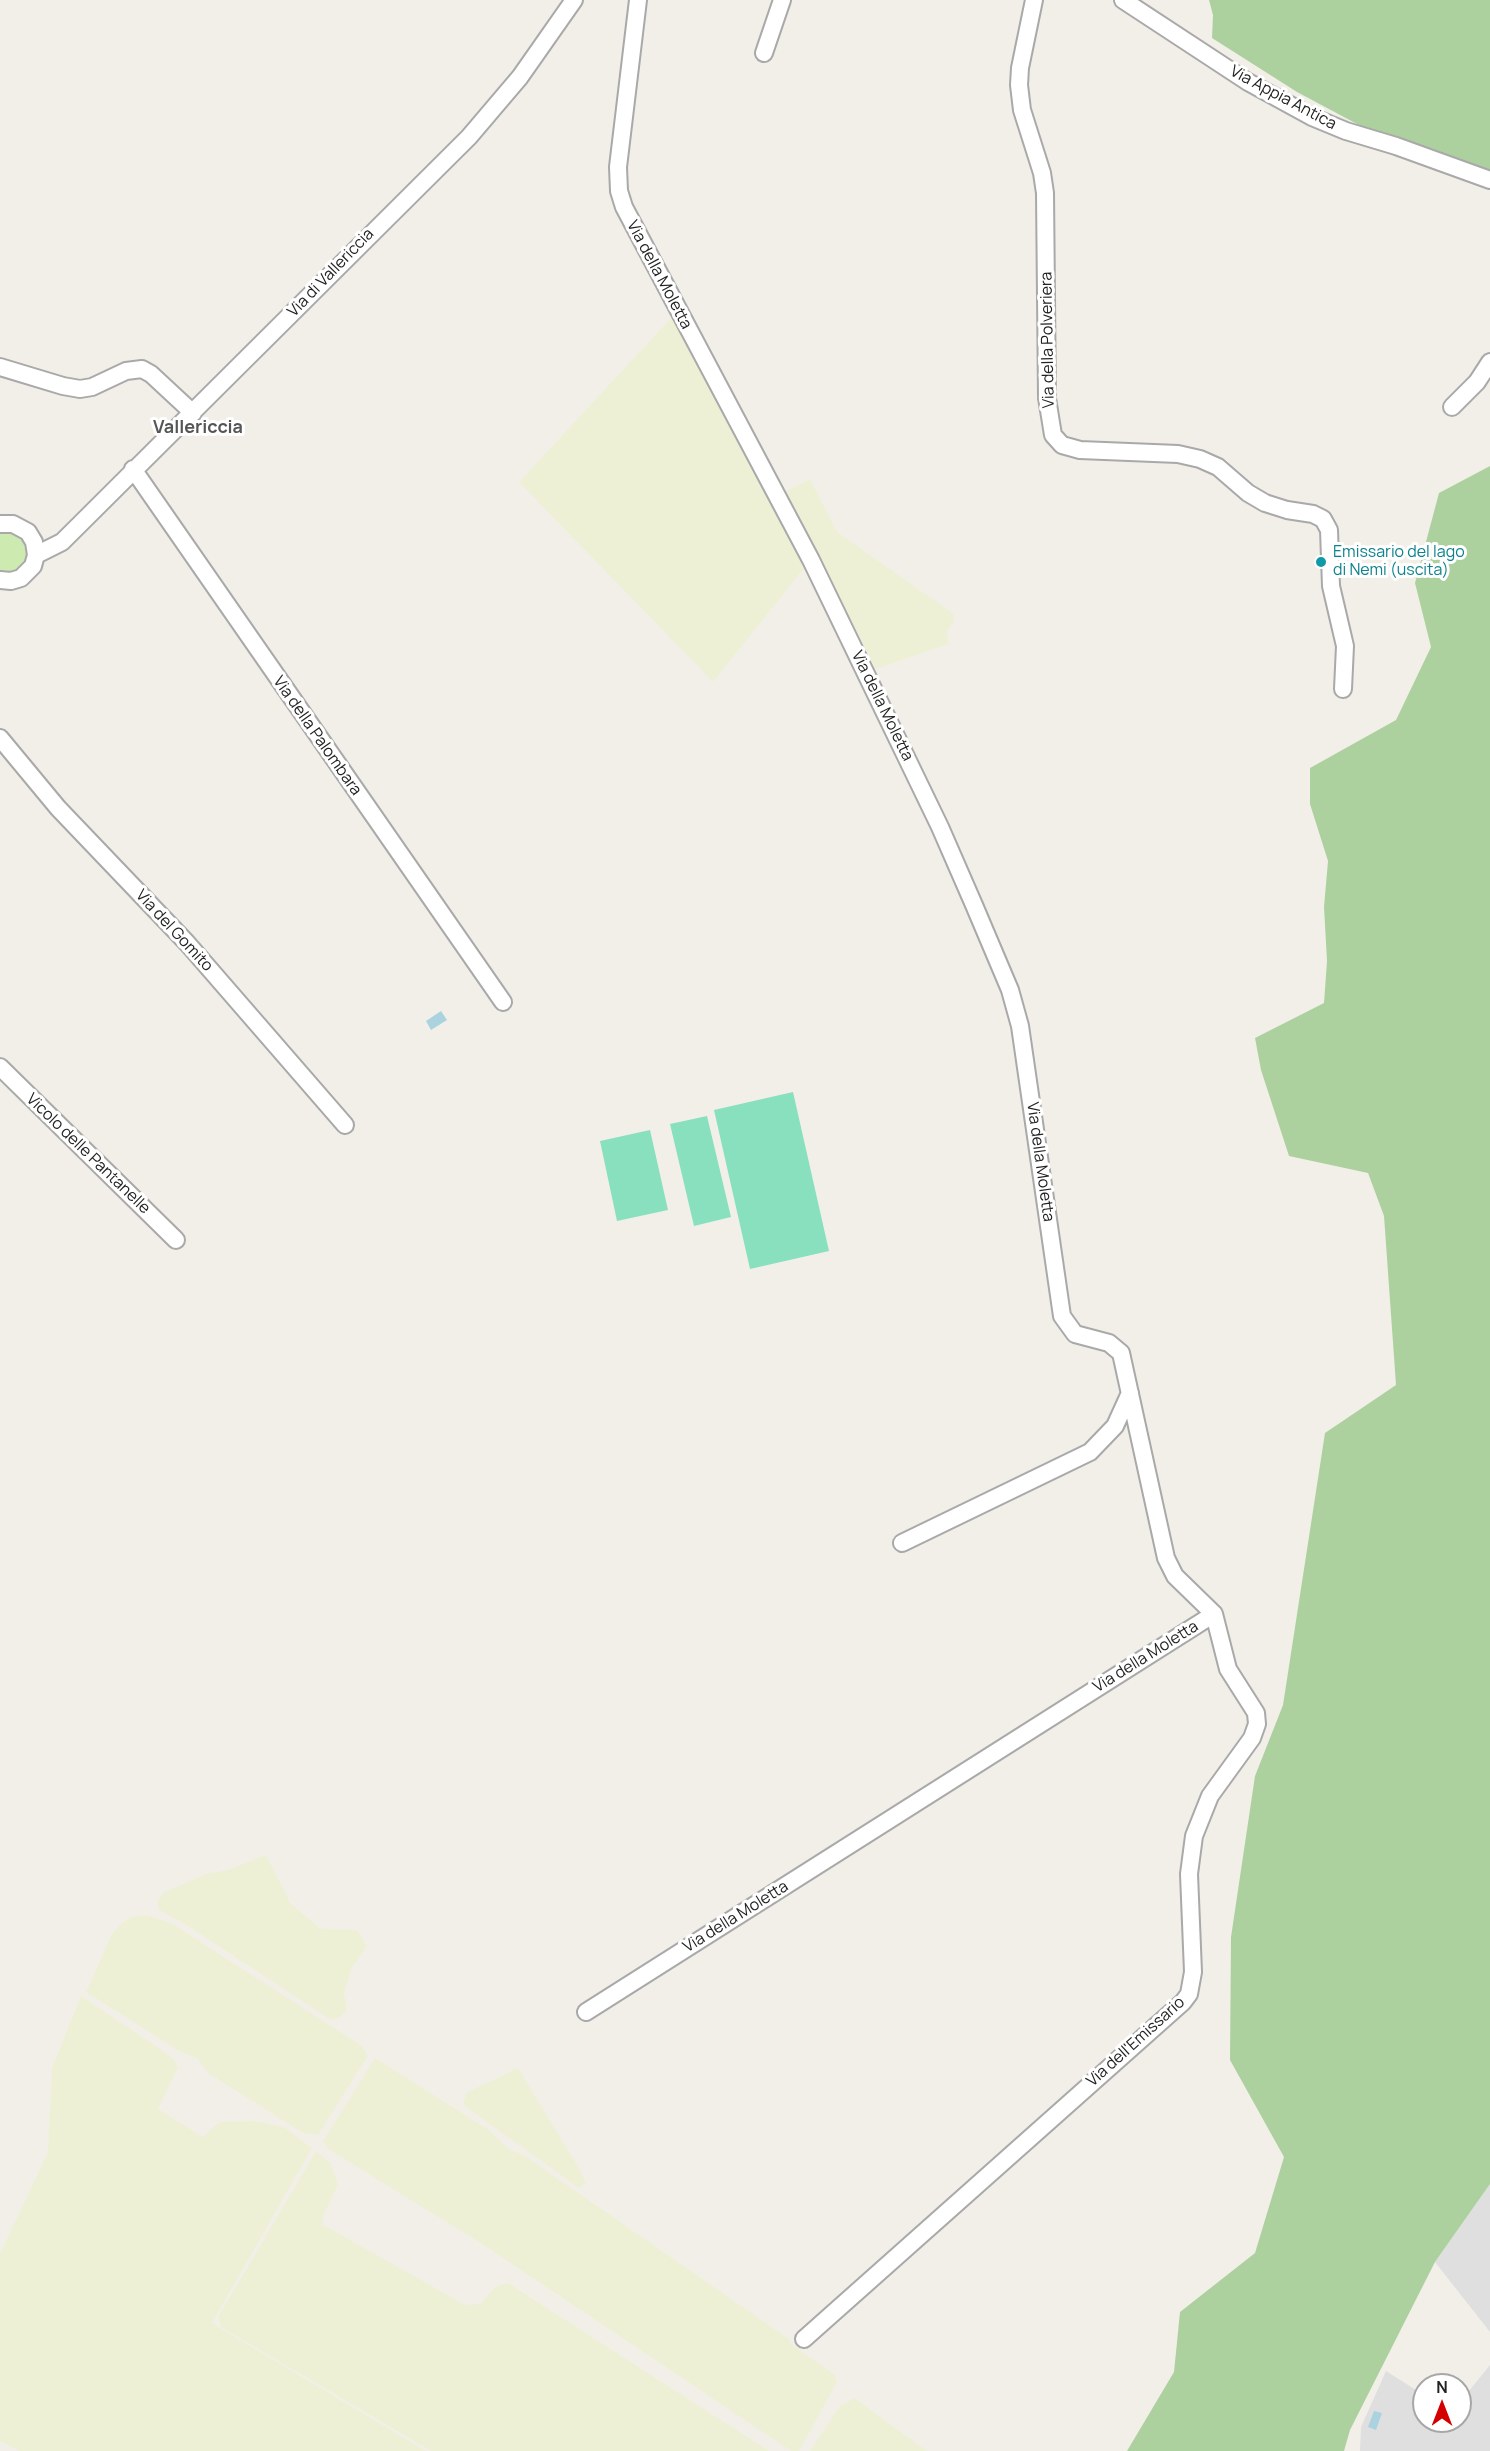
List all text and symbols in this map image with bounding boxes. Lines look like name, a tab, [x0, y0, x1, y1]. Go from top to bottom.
street label: Via Appia Antica	[1227, 62, 1339, 134]
street label: Via della Moletta	[622, 217, 696, 333]
street label: Via di Vallericcia	[284, 225, 378, 321]
street label: Via della Polveriera	[1037, 271, 1059, 409]
district label: Vallericcia	[153, 417, 243, 439]
place label: Emissario del lago di Nemi (uscita)	[1333, 543, 1465, 581]
marker: Emissario del lago di Nemi (uscita)	[1314, 555, 1328, 569]
street label: Via della Moletta	[847, 648, 917, 764]
street label: Via della Palombara	[269, 673, 365, 799]
street label: Via del Gomito	[131, 886, 217, 976]
street label: Vicolo delle Pantanelle	[22, 1090, 154, 1218]
street label: Via della Moletta	[1022, 1101, 1058, 1223]
street label: Via della Moletta	[1090, 1617, 1202, 1697]
street label: Via della Moletta	[680, 1877, 792, 1957]
street label: Via dell'Emissario	[1083, 1993, 1189, 2091]
north arrow	[1412, 2373, 1472, 2433]
text: N	[1436, 2376, 1448, 2398]

